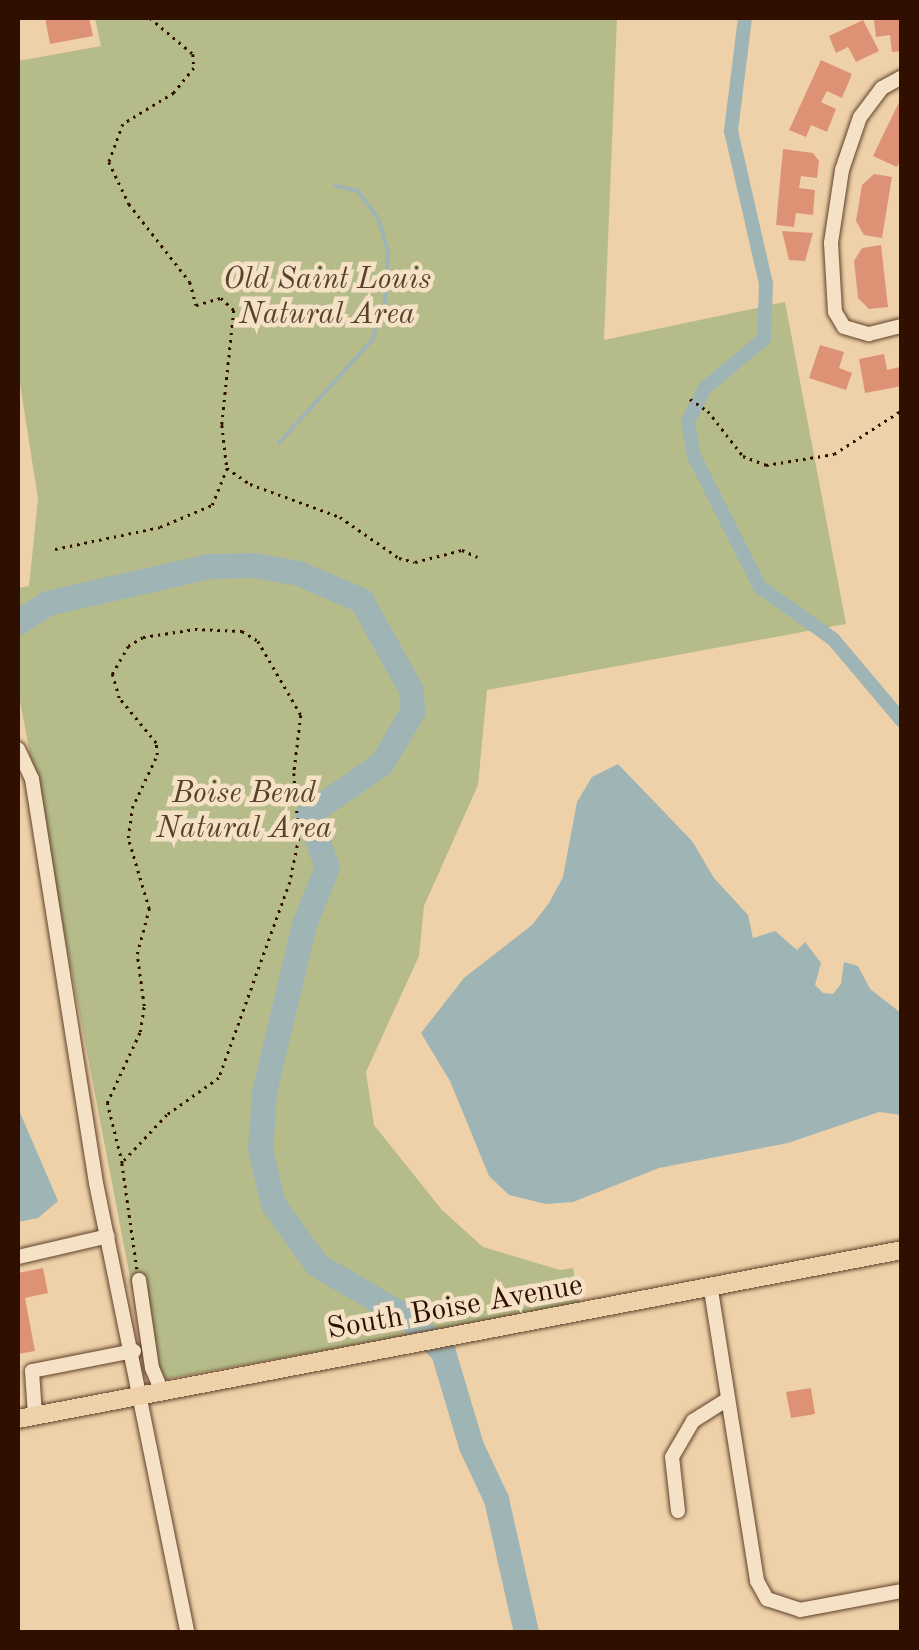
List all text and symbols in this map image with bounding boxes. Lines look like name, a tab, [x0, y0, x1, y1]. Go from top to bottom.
park label: Old Saint Louis Natural Area	[223, 262, 431, 332]
park label: Boise Bend Natural Area	[156, 776, 332, 846]
street label: South Boise Avenue	[324, 1268, 586, 1348]

